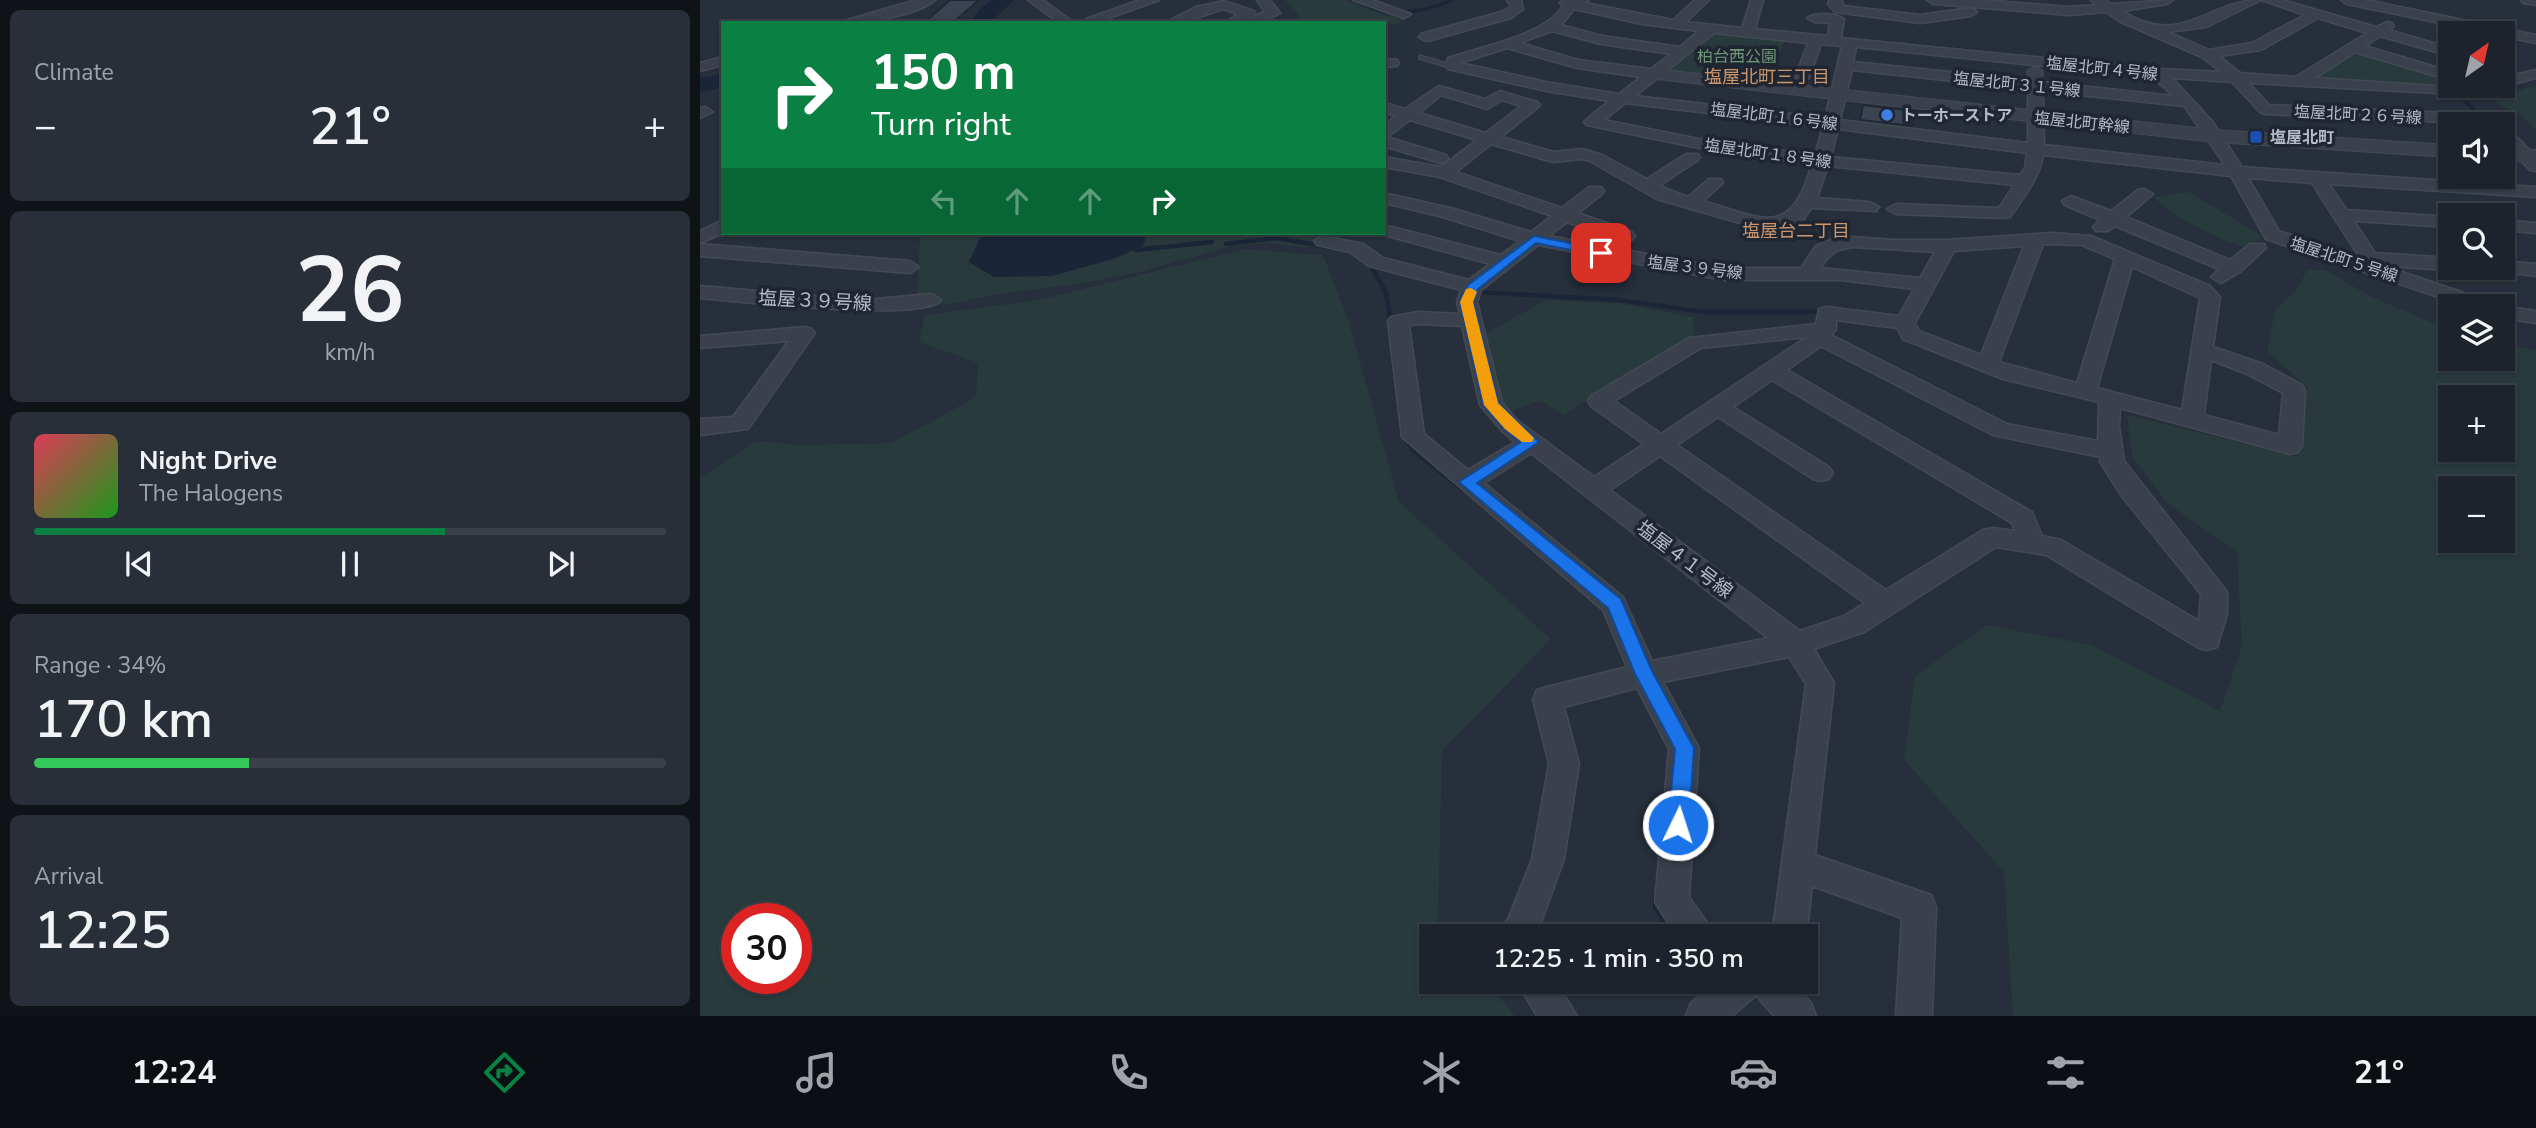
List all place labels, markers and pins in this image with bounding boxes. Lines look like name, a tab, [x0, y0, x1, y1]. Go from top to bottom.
place label: トーホーストア	[1901, 105, 2012, 127]
marker: トーホーストア	[1879, 107, 1895, 123]
place label: 塩屋北町	[2270, 127, 2334, 149]
marker: 塩屋北町	[2248, 129, 2264, 145]
pin	[1571, 223, 1631, 283]

